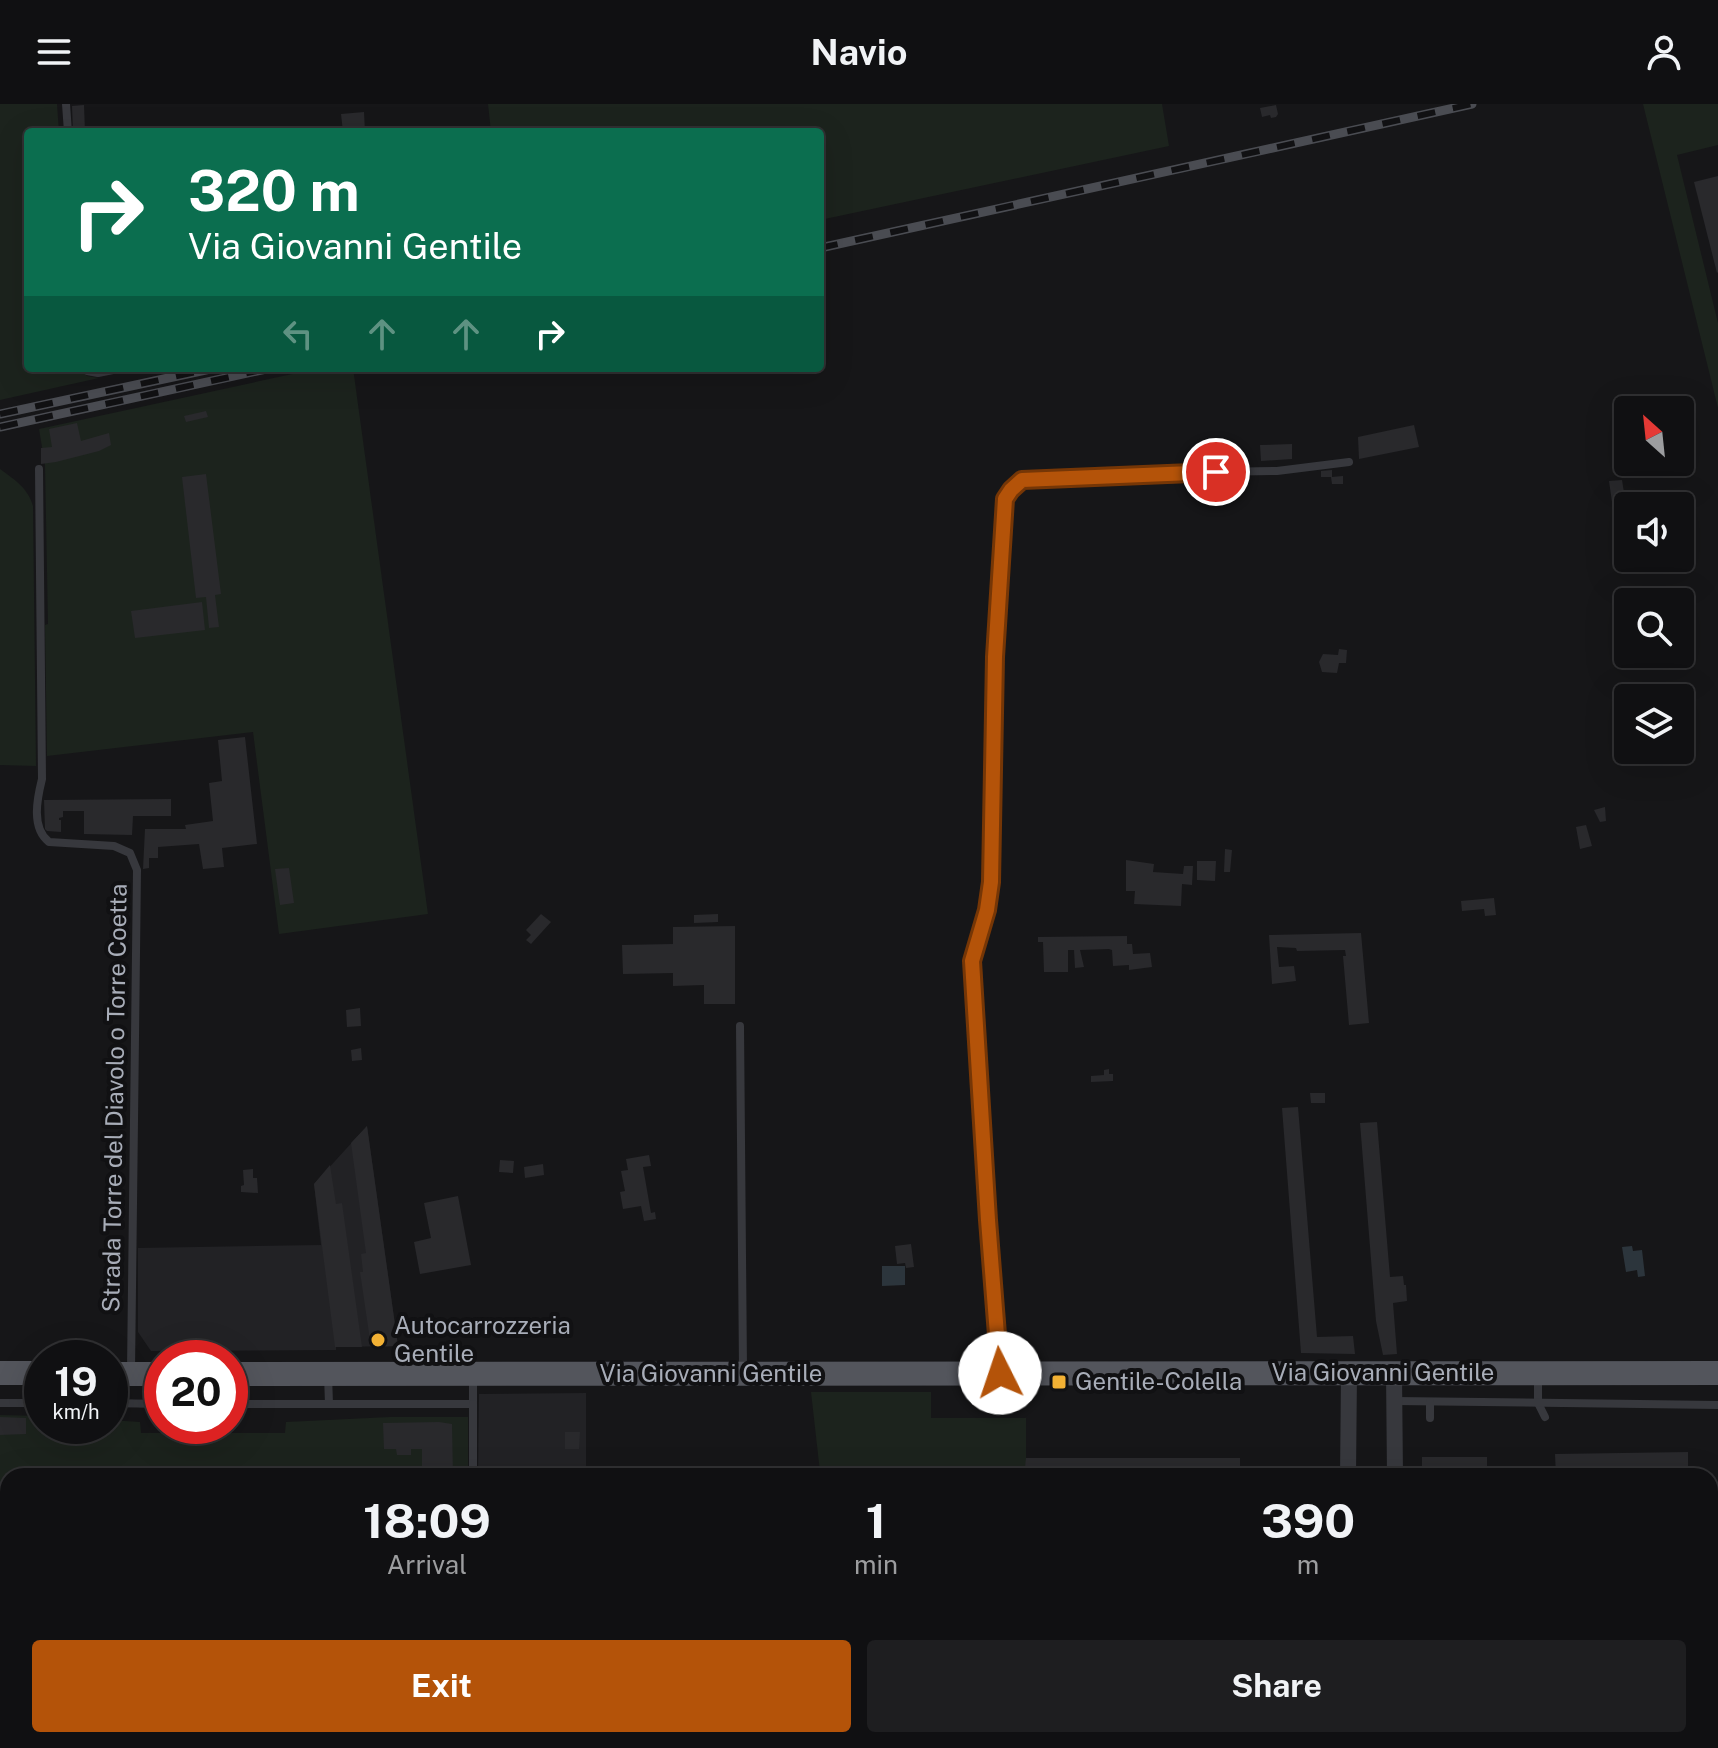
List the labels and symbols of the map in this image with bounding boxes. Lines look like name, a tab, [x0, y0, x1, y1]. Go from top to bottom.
north arrow	[1614, 396, 1694, 476]
pin	[1182, 438, 1250, 506]
street label: Strada Torre del Diavolo o Torre Coetta	[96, 883, 132, 1313]
place label: Autocarrozzeria Gentile	[394, 1311, 571, 1367]
marker: Autocarrozzeria Gentile	[369, 1331, 387, 1349]
position arrow	[958, 1331, 1042, 1415]
speed limit sign: 20	[144, 1340, 248, 1444]
street label: Via Giovanni Gentile	[1272, 1358, 1494, 1386]
street label: Via Giovanni Gentile	[600, 1359, 822, 1387]
place label: Gentile-Colella	[1075, 1367, 1242, 1395]
marker: Gentile-Colella	[1050, 1373, 1068, 1391]

